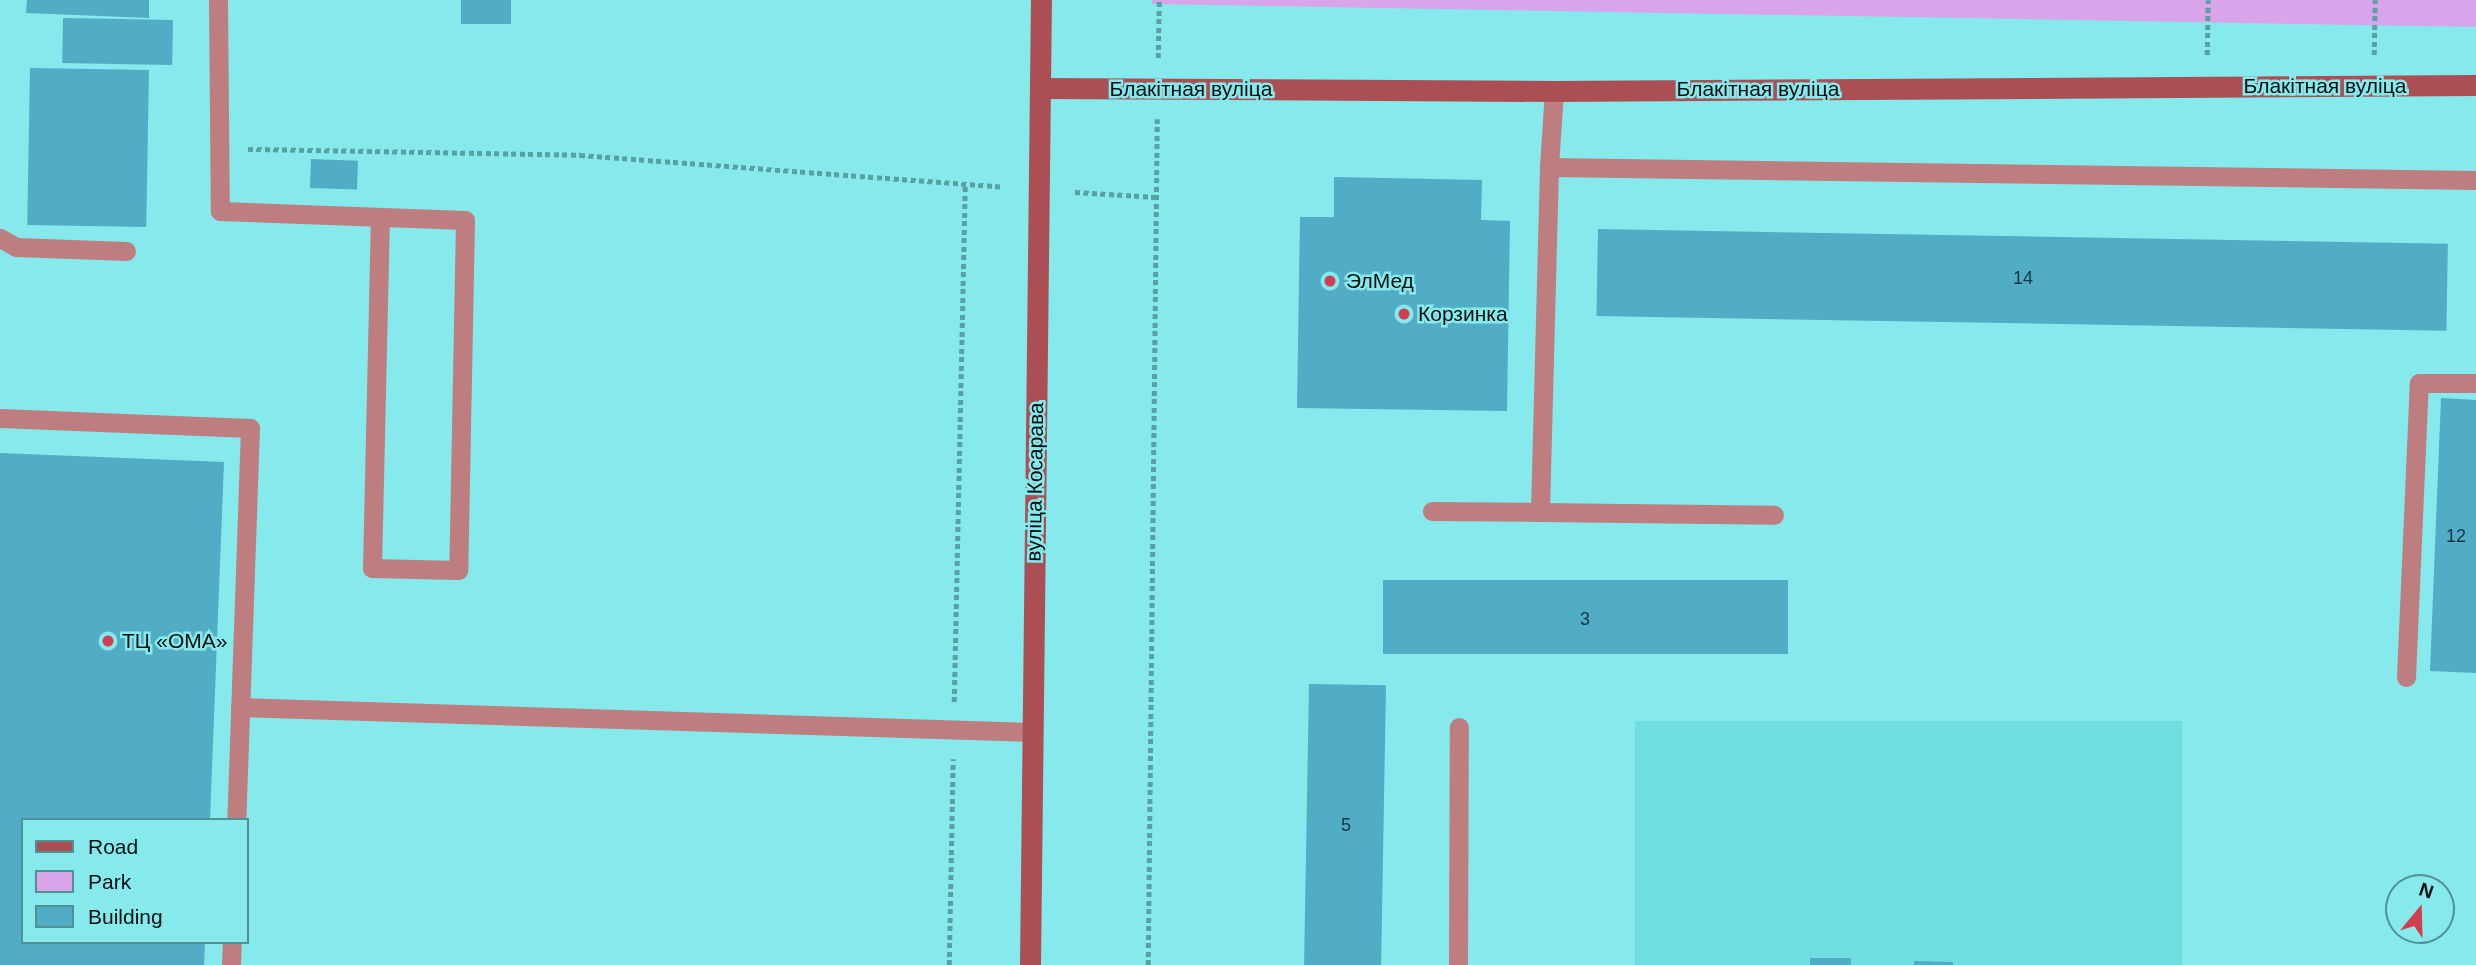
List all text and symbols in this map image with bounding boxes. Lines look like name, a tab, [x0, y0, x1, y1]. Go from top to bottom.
street label: Блакітная вуліца	[2244, 73, 2406, 99]
street label: Блакітная вуліца	[1110, 76, 1272, 102]
street label: Блакітная вуліца	[1677, 76, 1839, 102]
house number: 14	[2013, 267, 2033, 289]
place label: ЭлМед	[1346, 268, 1414, 294]
marker: ЭлМед	[1320, 271, 1340, 291]
place label: Корзинка	[1418, 301, 1508, 327]
marker: Корзинка	[1396, 306, 1412, 322]
street label: вуліца Косарава	[1021, 402, 1049, 562]
house number: 12	[2446, 525, 2466, 547]
house number: 3	[1580, 608, 1590, 630]
place label: ТЦ «ОМА»	[122, 628, 227, 654]
marker: ТЦ «ОМА»	[100, 633, 116, 649]
house number: 5	[1341, 814, 1351, 836]
legend	[21, 818, 248, 944]
text: Road	[88, 835, 138, 858]
text: Park	[88, 870, 131, 893]
north arrow	[2385, 874, 2455, 944]
text: N	[2416, 878, 2436, 903]
text: Building	[88, 905, 163, 928]

